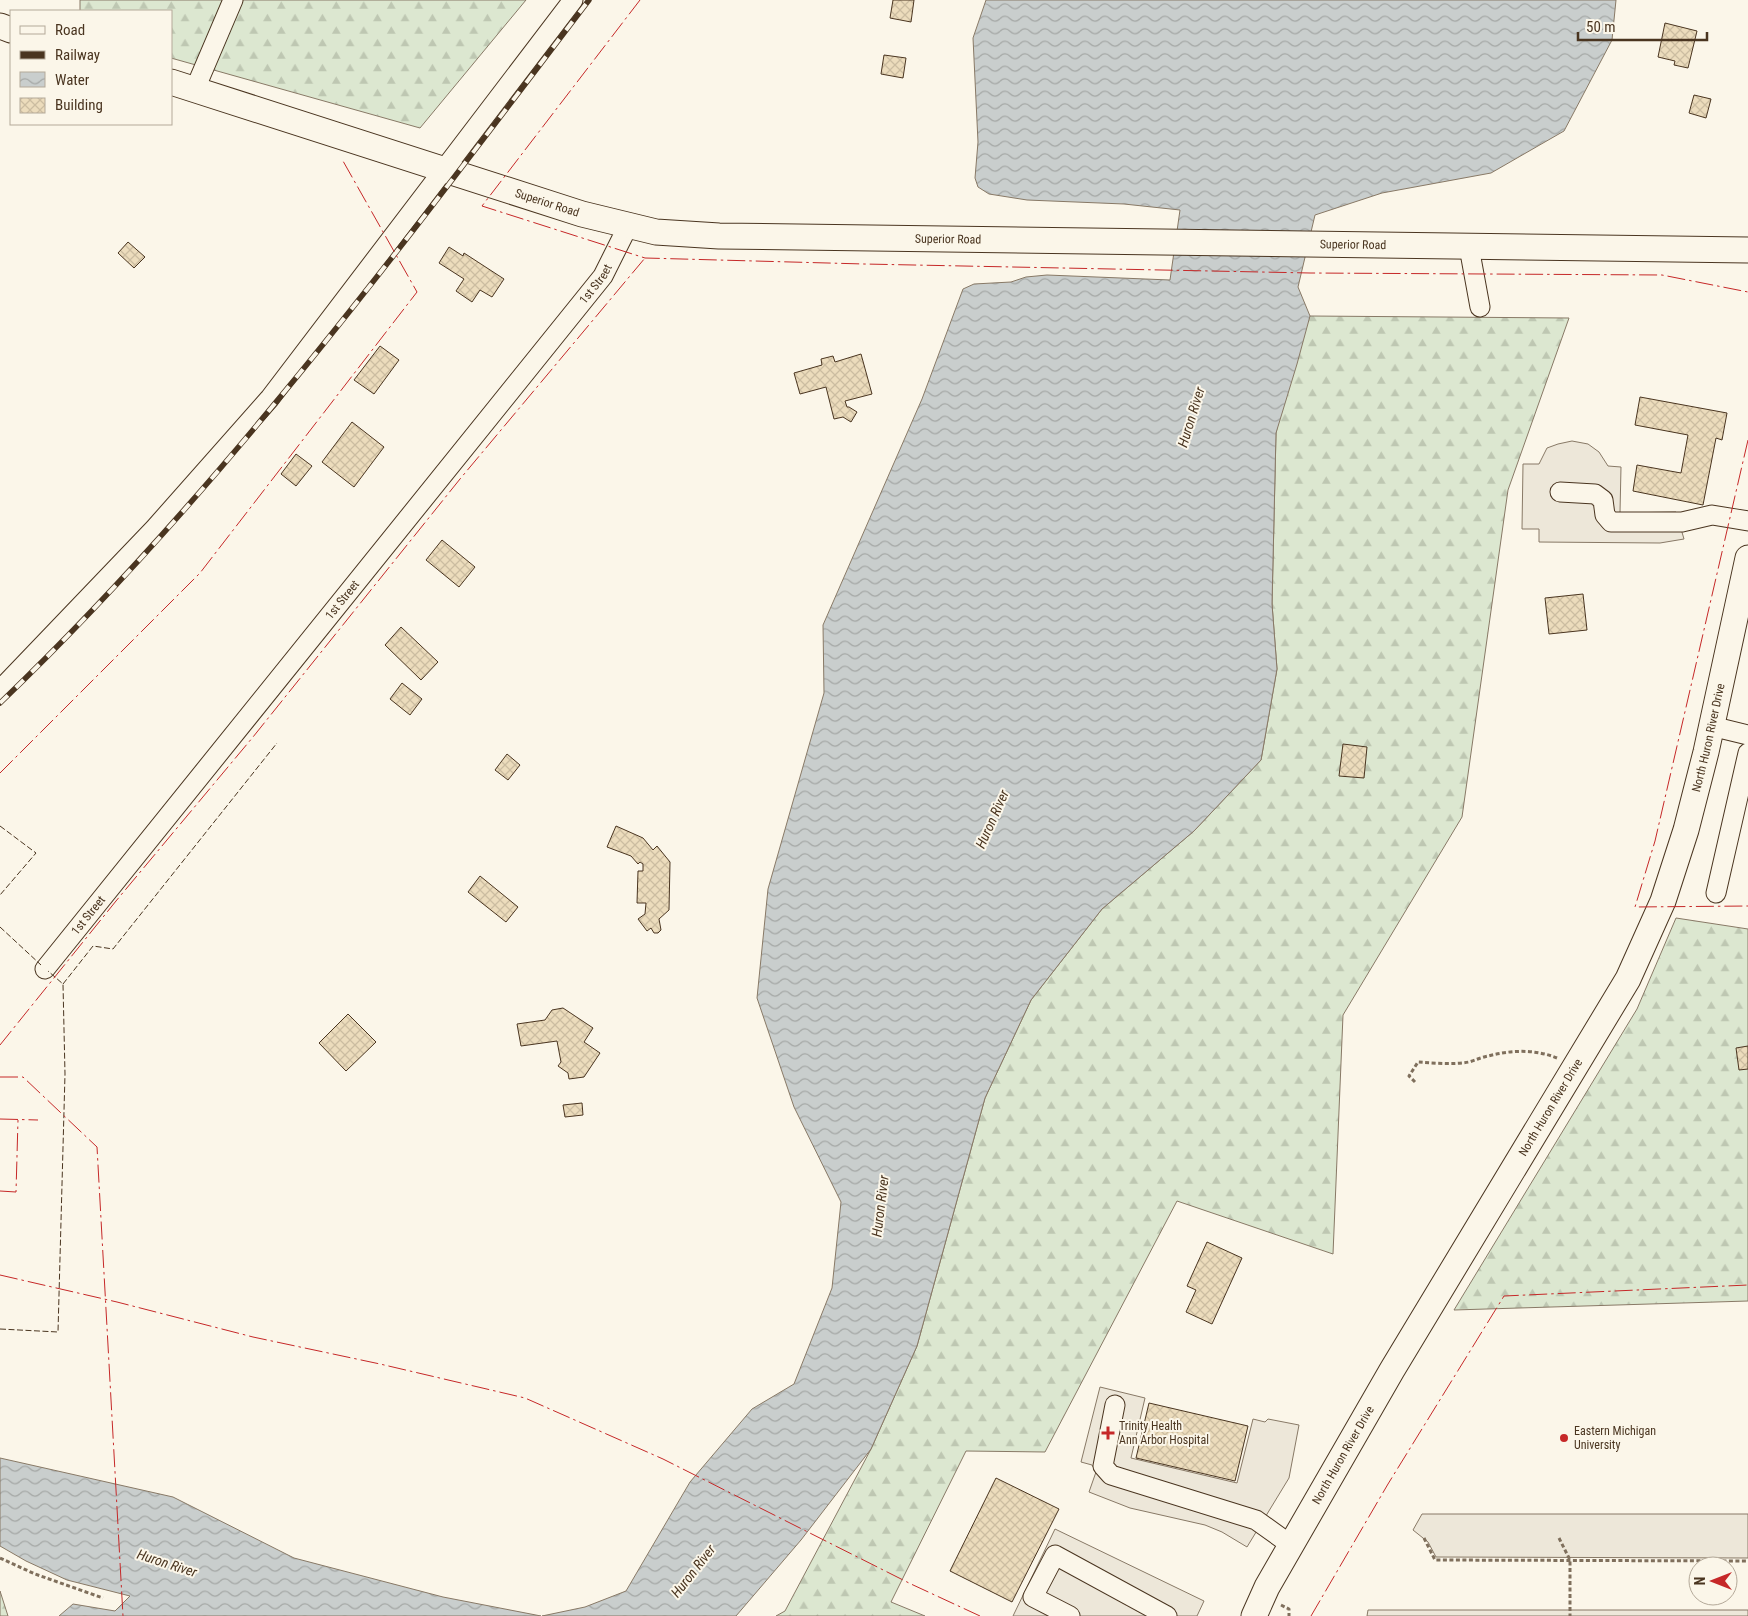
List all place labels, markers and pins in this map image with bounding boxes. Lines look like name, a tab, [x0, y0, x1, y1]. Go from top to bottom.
place label: Trinity Health Ann Arbor Hospital	[1119, 1419, 1209, 1447]
place label: Eastern Michigan University	[1574, 1424, 1656, 1452]
marker: Trinity Health Ann Arbor Hospital	[1101, 1426, 1115, 1440]
marker: Eastern Michigan University	[1558, 1432, 1570, 1444]

